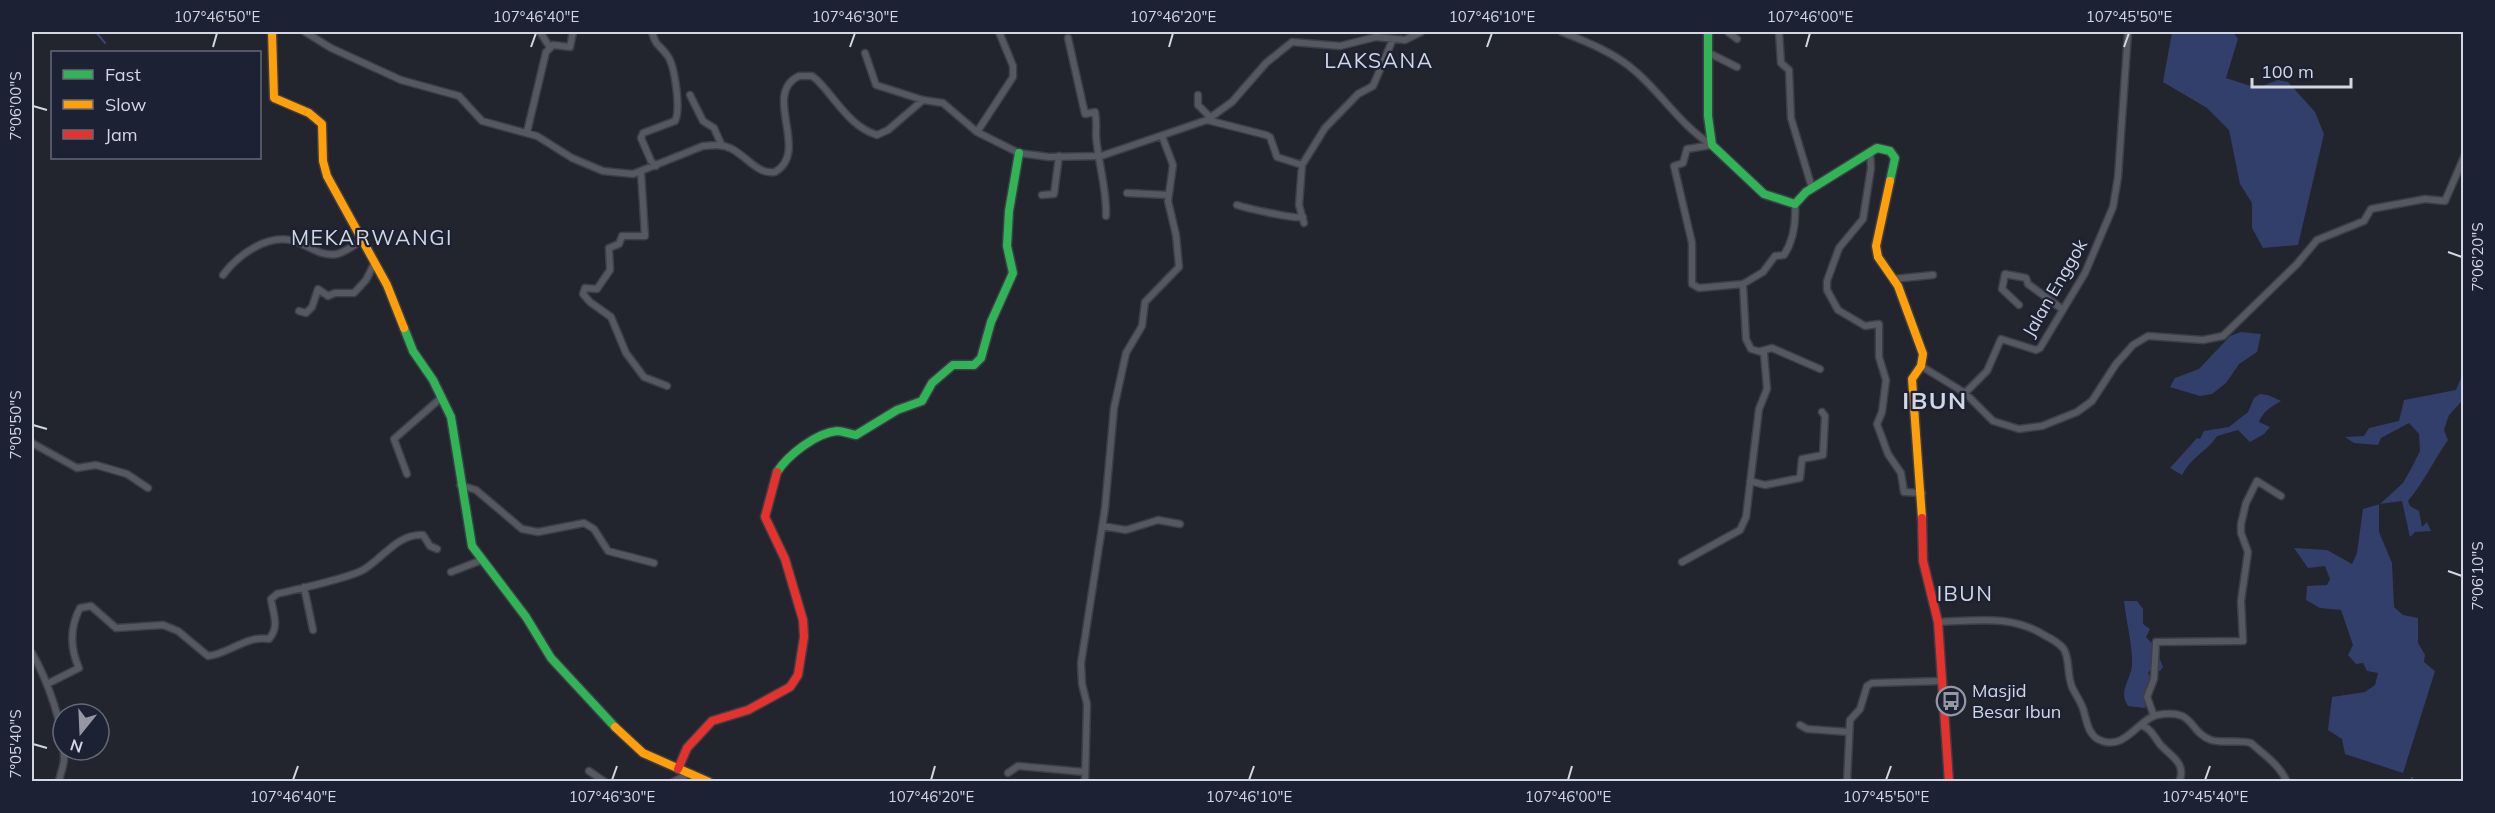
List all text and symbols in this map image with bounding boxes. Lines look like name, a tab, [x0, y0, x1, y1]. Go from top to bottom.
text: 107°46'50"E	[174, 7, 260, 26]
text: 107°46'40"E	[493, 7, 579, 26]
text: 107°46'30"E	[812, 7, 898, 26]
text: 107°46'20"E	[1130, 7, 1216, 26]
text: 107°46'10"E	[1449, 7, 1535, 26]
text: 107°46'00"E	[1767, 7, 1853, 26]
text: 107°45'50"E	[2086, 7, 2172, 26]
district label: LAKSANA	[1324, 47, 1434, 73]
legend	[51, 51, 261, 159]
scale bar	[2252, 51, 2351, 89]
text: 100 m	[2261, 60, 2314, 83]
text: Fast	[105, 63, 141, 86]
text: 7°06'00"S	[6, 71, 25, 141]
text: Slow	[105, 93, 147, 116]
text: Jam	[105, 123, 138, 146]
text: 7°06'20"S	[2468, 222, 2487, 292]
district label: MEKARWANGI	[291, 224, 453, 250]
street label: Jalan Enggok	[2017, 234, 2092, 341]
district label: IBUN	[1902, 385, 1968, 415]
text: 7°05'50"S	[6, 390, 25, 460]
text: 7°06'10"S	[2468, 541, 2487, 611]
district label: IBUN	[1937, 580, 1993, 606]
place label: Masjid Besar Ibun	[1972, 679, 2061, 723]
bus stop icon: Masjid Besar Ibun	[1935, 685, 1967, 717]
north arrow	[51, 702, 111, 762]
text: 7°05'40"S	[6, 709, 25, 779]
text: N	[68, 735, 85, 758]
text: 107°46'40"E	[250, 787, 336, 806]
text: 107°46'30"E	[569, 787, 655, 806]
text: 107°46'20"E	[888, 787, 974, 806]
text: 107°46'10"E	[1206, 787, 1292, 806]
text: 107°46'00"E	[1525, 787, 1611, 806]
text: 107°45'50"E	[1843, 787, 1929, 806]
text: 107°45'40"E	[2162, 787, 2248, 806]

